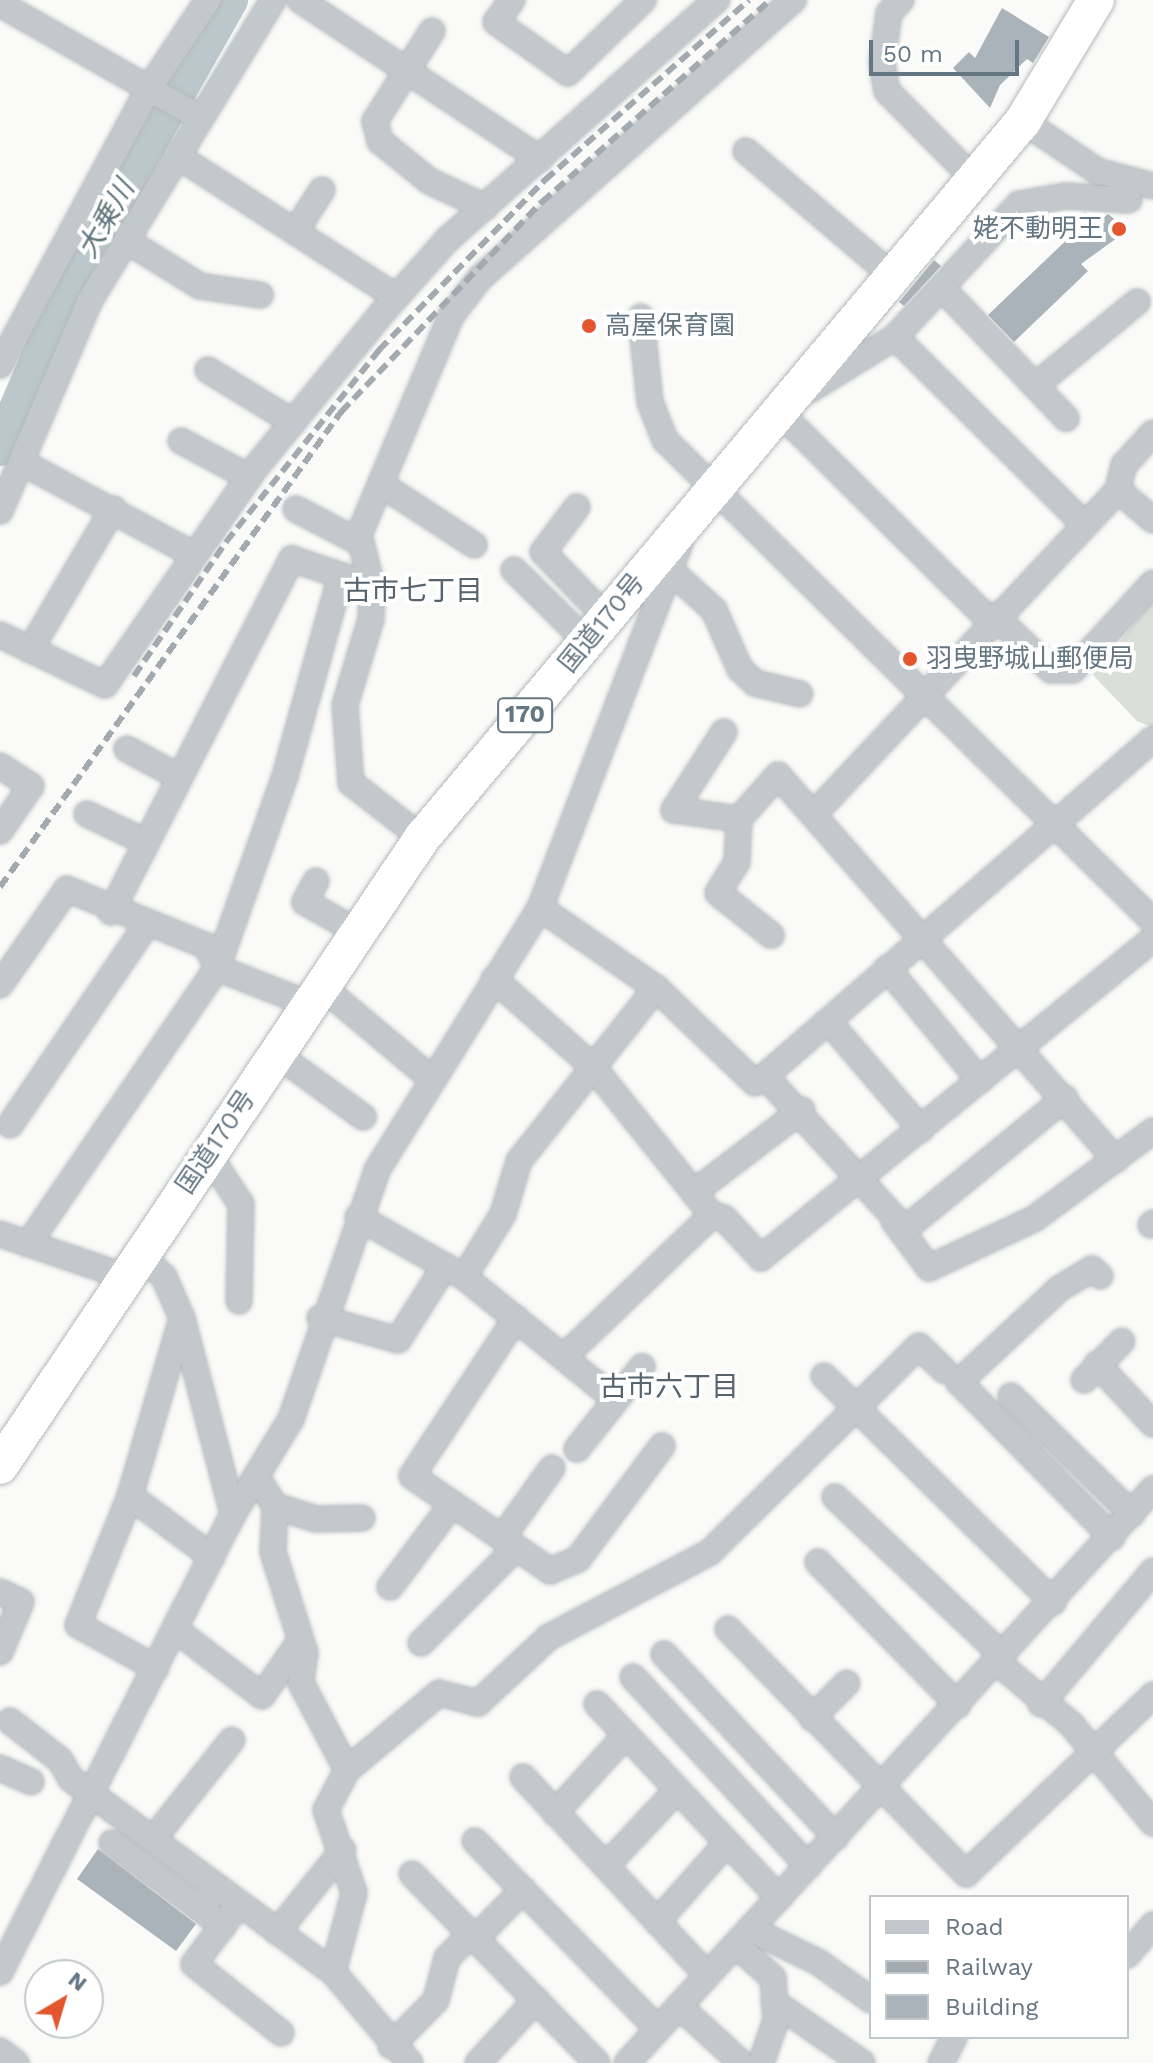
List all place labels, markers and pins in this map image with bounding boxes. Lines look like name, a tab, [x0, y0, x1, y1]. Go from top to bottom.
place label: 姥不動明王	[973, 213, 1103, 245]
marker: 姥不動明王	[1110, 220, 1128, 238]
place label: 高屋保育園	[605, 310, 735, 342]
marker: 高屋保育園	[580, 317, 598, 335]
place label: 羽曳野城山郵便局	[926, 643, 1134, 675]
marker: 羽曳野城山郵便局	[901, 650, 919, 668]

